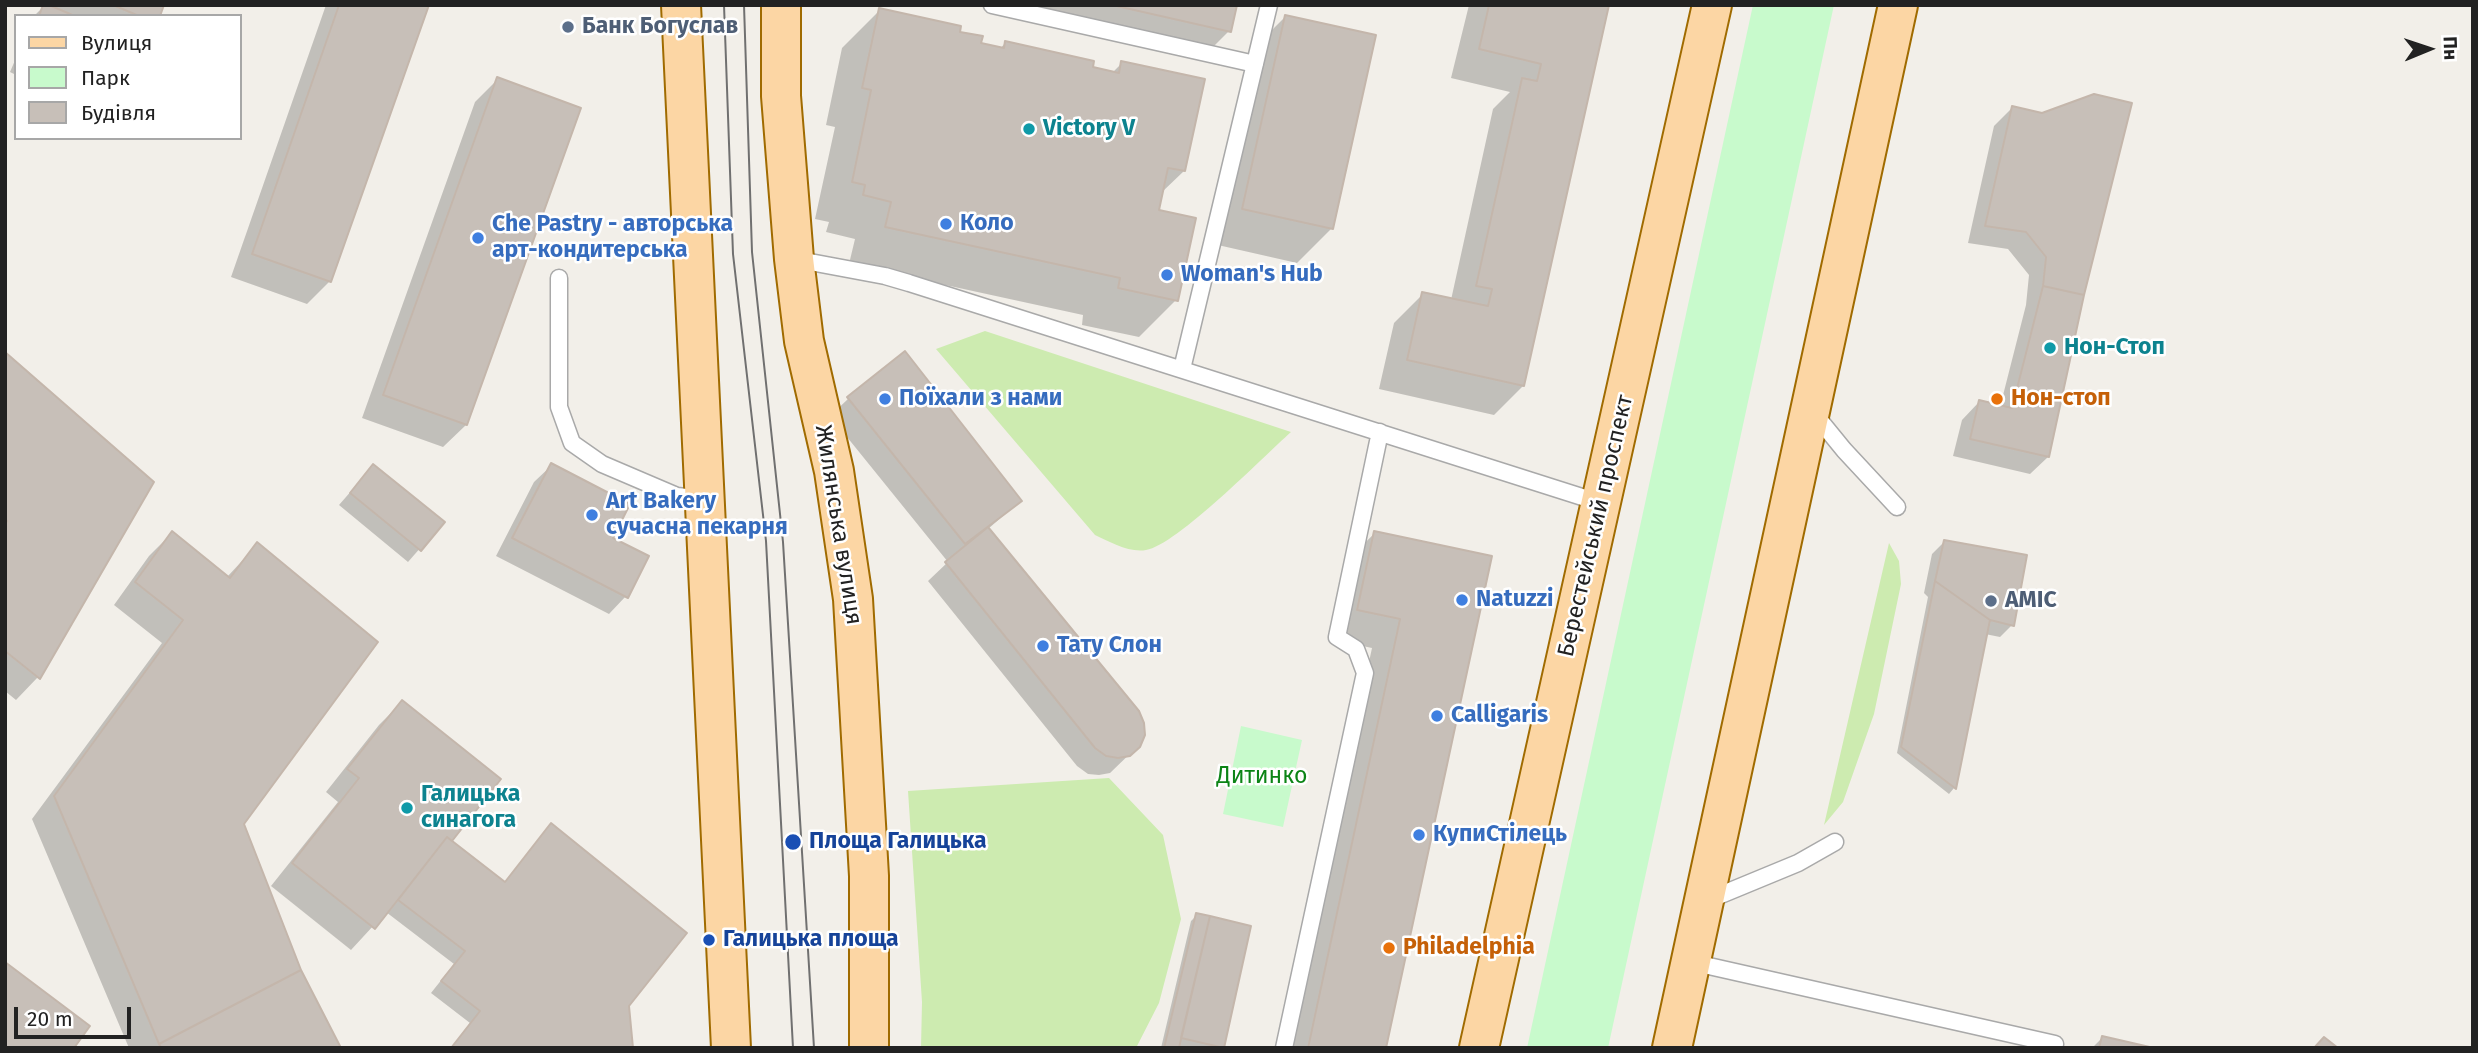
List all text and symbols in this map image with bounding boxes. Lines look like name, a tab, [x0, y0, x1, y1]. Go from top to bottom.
place label: Банк Богуслав	[582, 13, 738, 41]
legend	[14, 14, 242, 140]
north arrow	[2394, 14, 2464, 84]
marker: Банк Богуслав	[560, 19, 576, 35]
text: Вулиця	[81, 30, 152, 56]
text: Пн	[2439, 36, 2462, 61]
text: Парк	[81, 65, 130, 91]
text: Будівля	[81, 100, 156, 126]
place label: Victory V	[1043, 115, 1135, 143]
marker: Victory V	[1021, 121, 1037, 137]
place label: Коло	[960, 210, 1014, 238]
place label: Che Pastry - авторська арт-кондитерська	[492, 211, 733, 265]
marker: Коло	[938, 216, 954, 232]
marker: Che Pastry - авторська арт-кондитерська	[470, 230, 486, 246]
place label: Woman's Hub	[1181, 261, 1323, 289]
marker: Woman's Hub	[1159, 267, 1175, 283]
place label: Нон-Стоп	[2064, 334, 2165, 362]
marker: Нон-Стоп	[2042, 340, 2058, 356]
place label: Поїхали з нами	[899, 385, 1062, 413]
place label: Нон-стоп	[2011, 385, 2111, 413]
marker: Поїхали з нами	[877, 391, 893, 407]
marker: Нон-стоп	[1989, 391, 2005, 407]
street label: Берестейський проспект	[1552, 392, 1640, 660]
street label: Жилянська вулиця	[809, 423, 867, 627]
place label: Art Bakery сучасна пекарня	[606, 488, 788, 542]
marker: Art Bakery сучасна пекарня	[584, 507, 600, 523]
place label: Natuzzi	[1476, 586, 1553, 614]
place label: AMIC	[2005, 587, 2057, 615]
marker: Natuzzi	[1454, 592, 1470, 608]
marker: AMIC	[1983, 593, 1999, 609]
place label: Тату Слон	[1057, 632, 1162, 660]
marker: Тату Слон	[1035, 638, 1051, 654]
place label: Calligaris	[1451, 702, 1548, 730]
marker: Calligaris	[1429, 708, 1445, 724]
park label: Дитинко	[1217, 763, 1307, 791]
place label: Галицька синагога	[421, 781, 520, 835]
marker: Галицька синагога	[399, 800, 415, 816]
place label: КупиСтілець	[1433, 821, 1567, 849]
marker: КупиСтілець	[1411, 827, 1427, 843]
place label: Площа Галицька	[809, 828, 987, 856]
marker: Площа Галицька	[783, 832, 803, 852]
place label: Галицька площа	[723, 926, 899, 954]
marker: Галицька площа	[701, 932, 717, 948]
place label: Philadelphia	[1403, 934, 1535, 962]
marker: Philadelphia	[1381, 940, 1397, 956]
scale bar	[18, 993, 135, 1038]
text: 20 m	[27, 1006, 73, 1032]

